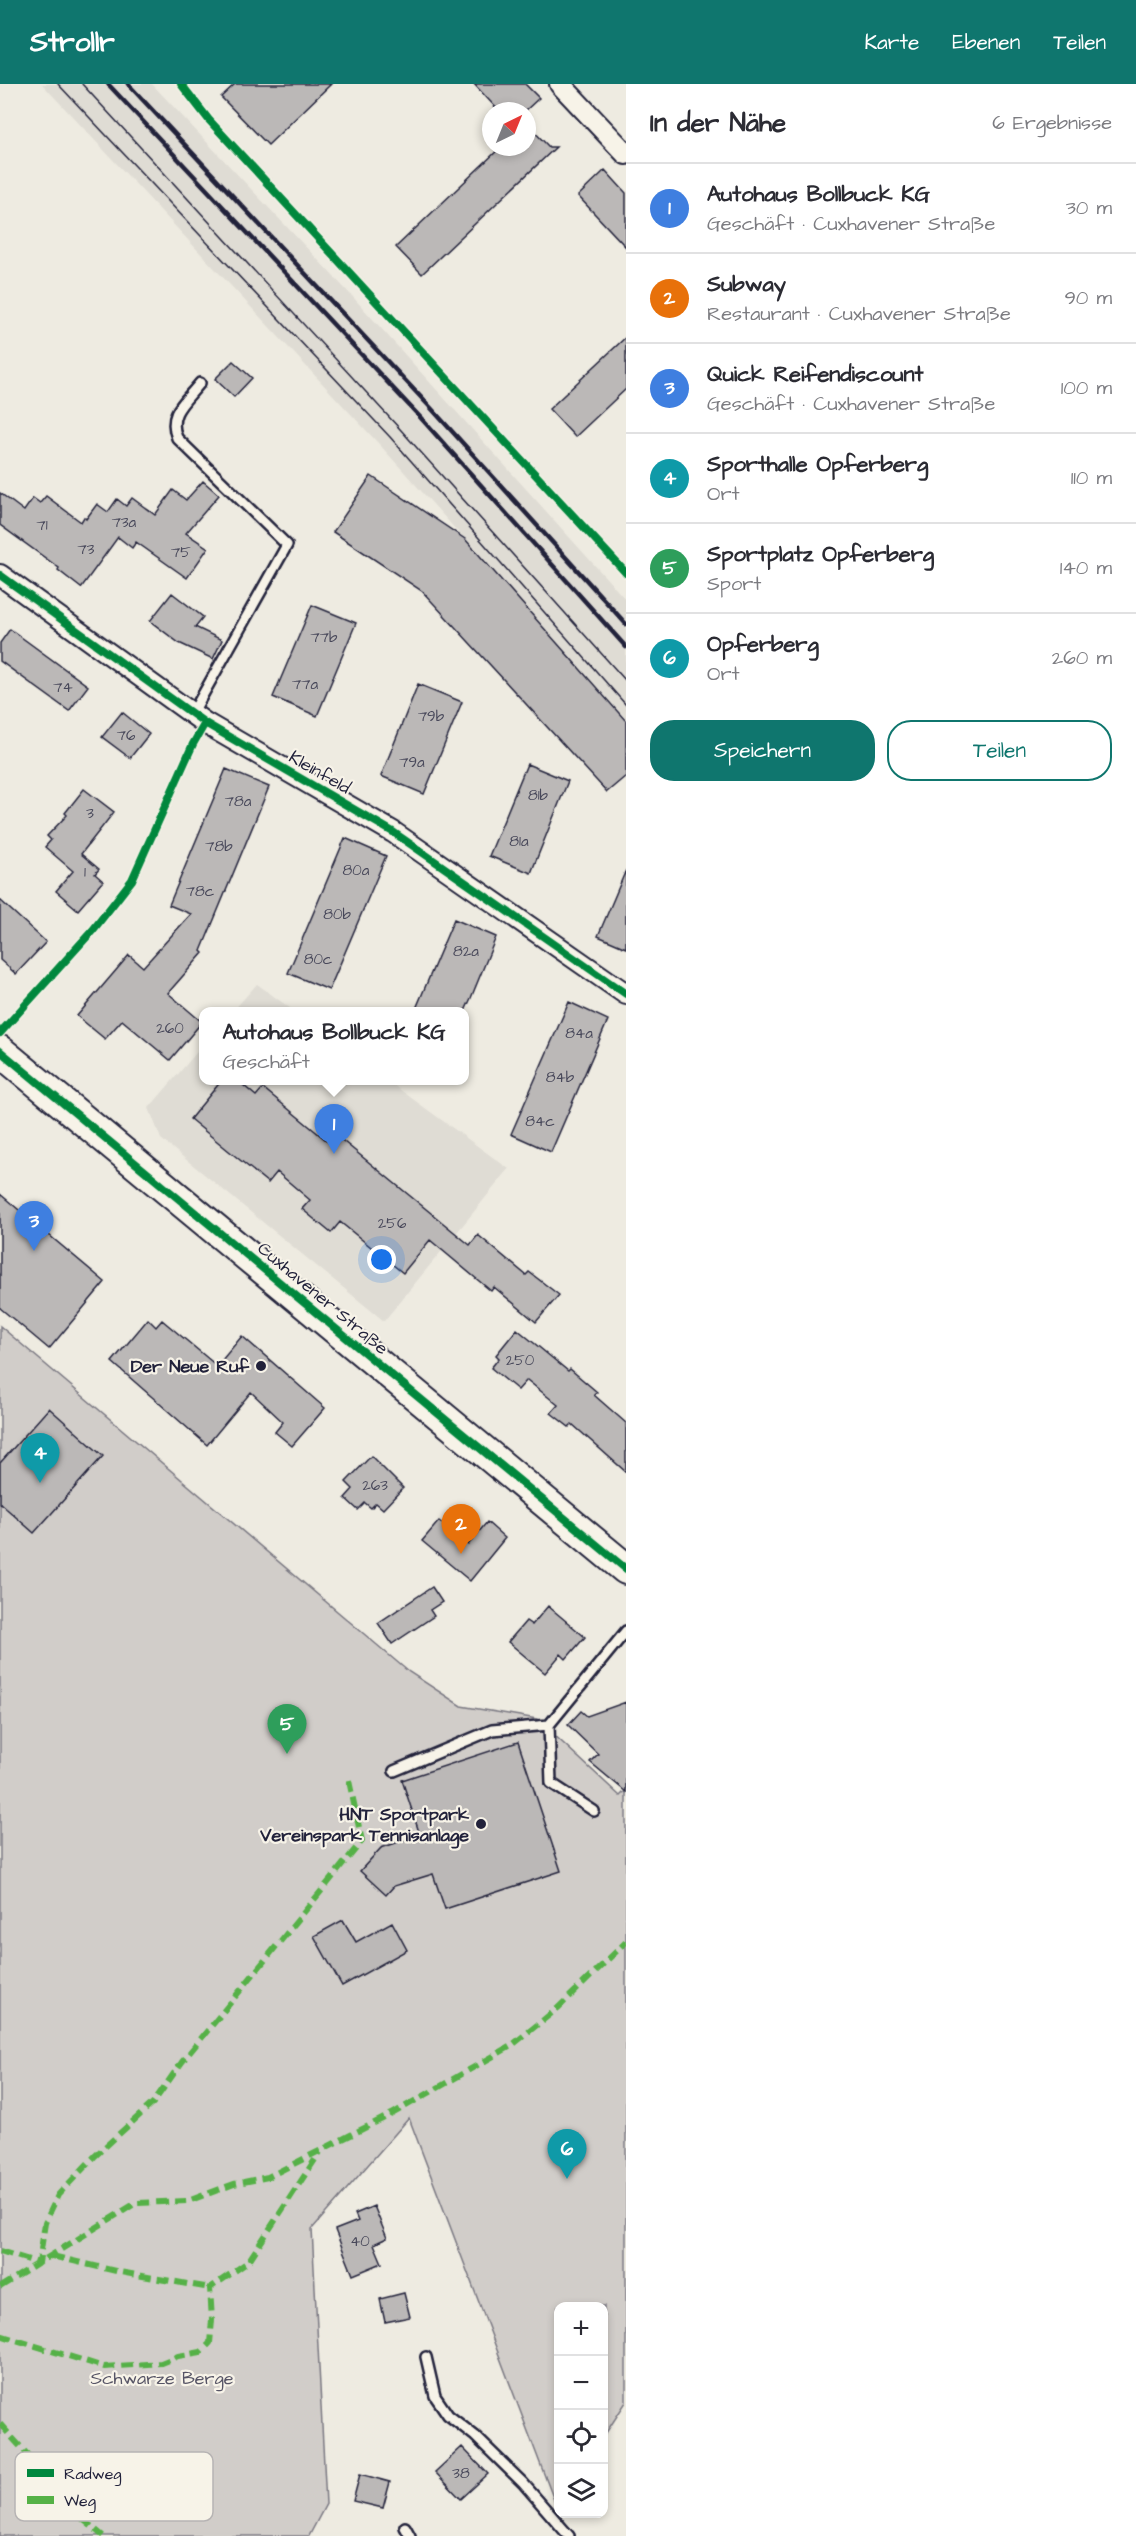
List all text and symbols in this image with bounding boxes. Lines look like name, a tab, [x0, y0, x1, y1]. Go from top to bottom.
text: Strollr	[30, 23, 115, 62]
text: Karte	[864, 28, 919, 57]
text: Ebenen	[952, 28, 1020, 57]
text: Teilen	[1053, 28, 1106, 57]
north arrow	[482, 102, 536, 156]
text: In der Nähe	[650, 105, 786, 141]
text: 6 Ergebnisse	[992, 109, 1112, 137]
text: Autohaus Bollbuck KG	[707, 179, 930, 210]
text: 1	[668, 194, 671, 222]
text: 30 m	[1066, 194, 1112, 222]
text: Geschäft · Cuxhavener Straße	[707, 210, 995, 238]
text: Subway	[707, 269, 786, 300]
text: 2	[664, 284, 675, 312]
text: 90 m	[1064, 284, 1112, 312]
text: Restaurant · Cuxhavener Straße	[707, 300, 1011, 328]
text: Quick Reifendiscount	[707, 359, 923, 390]
text: 3	[664, 374, 675, 402]
text: 100 m	[1061, 374, 1112, 402]
text: Geschäft · Cuxhavener Straße	[707, 390, 995, 418]
text: Sporthalle Opferberg	[707, 449, 928, 480]
text: 4	[663, 464, 676, 492]
text: 110 m	[1071, 464, 1112, 492]
text: Ort	[707, 480, 740, 508]
house number: 73a	[112, 512, 137, 533]
house number: 71	[36, 515, 48, 536]
house number: 73	[78, 539, 95, 560]
text: Sportplatz Opferberg	[707, 539, 934, 570]
house number: 75	[171, 542, 191, 563]
text: 5	[662, 554, 677, 582]
text: 140 m	[1060, 554, 1112, 582]
text: Sport	[707, 570, 761, 598]
house number: 77b	[311, 627, 338, 648]
text: Opferberg	[707, 629, 819, 660]
text: 6	[663, 644, 676, 672]
text: 260 m	[1052, 644, 1112, 672]
text: Ort	[707, 660, 740, 688]
house number: 77a	[292, 674, 318, 695]
house number: 74	[53, 677, 73, 698]
house number: 79b	[418, 706, 445, 727]
button: Speichern	[650, 720, 875, 781]
button: Teilen	[887, 720, 1112, 781]
house number: 76	[117, 725, 136, 746]
street label: Kleinfeld	[284, 745, 355, 800]
house number: 79a	[399, 752, 425, 773]
house number: 81b	[528, 785, 549, 806]
house number: 78a	[225, 791, 252, 812]
house number: 3	[86, 803, 94, 824]
house number: 81a	[509, 831, 529, 852]
house number: 78b	[205, 836, 233, 857]
house number: 80a	[343, 860, 370, 881]
house number: 1	[84, 862, 86, 883]
house number: 78c	[186, 881, 215, 902]
house number: 80b	[323, 904, 351, 925]
house number: 82a	[453, 941, 479, 962]
house number: 80c	[304, 949, 333, 970]
popup	[199, 1007, 469, 1085]
text: Autohaus Bollbuck KG	[223, 1017, 445, 1048]
house number: 260	[156, 1018, 184, 1039]
house number: 84a	[565, 1023, 593, 1044]
text: Geschäft	[223, 1048, 310, 1076]
house number: 84b	[546, 1067, 575, 1088]
pin: 1	[314, 1104, 354, 1154]
house number: 84c	[525, 1111, 555, 1132]
pin: 3	[15, 1202, 54, 1251]
house number: 256	[378, 1213, 407, 1234]
street label: Cuxhavener Straße	[252, 1236, 394, 1361]
your location	[367, 1245, 396, 1274]
house number: 250	[506, 1350, 535, 1371]
place label: Der Neue Ruf	[131, 1354, 250, 1379]
marker: Der Neue Ruf	[254, 1359, 268, 1373]
pin: 4	[20, 1434, 60, 1483]
house number: 263	[362, 1475, 388, 1496]
pin: 2	[442, 1504, 480, 1554]
pin: 5	[268, 1704, 306, 1754]
place label: HNT Sportpark Vereinspark Tennisanlage	[259, 1802, 470, 1849]
marker: HNT Sportpark Vereinspark Tennisanlage	[474, 1817, 488, 1831]
pin: 6	[548, 2130, 586, 2179]
house number: 40	[350, 2231, 370, 2252]
map controls	[554, 2302, 608, 2518]
button: +	[554, 2302, 608, 2356]
button: −	[554, 2356, 608, 2410]
park label: Schwarze Berge	[91, 2366, 234, 2392]
button: locate	[554, 2410, 608, 2464]
legend	[15, 2452, 213, 2521]
text: Radweg	[64, 2463, 122, 2486]
house number: 38	[452, 2463, 470, 2484]
button: layers	[554, 2464, 608, 2518]
text: Weg	[64, 2490, 96, 2513]

